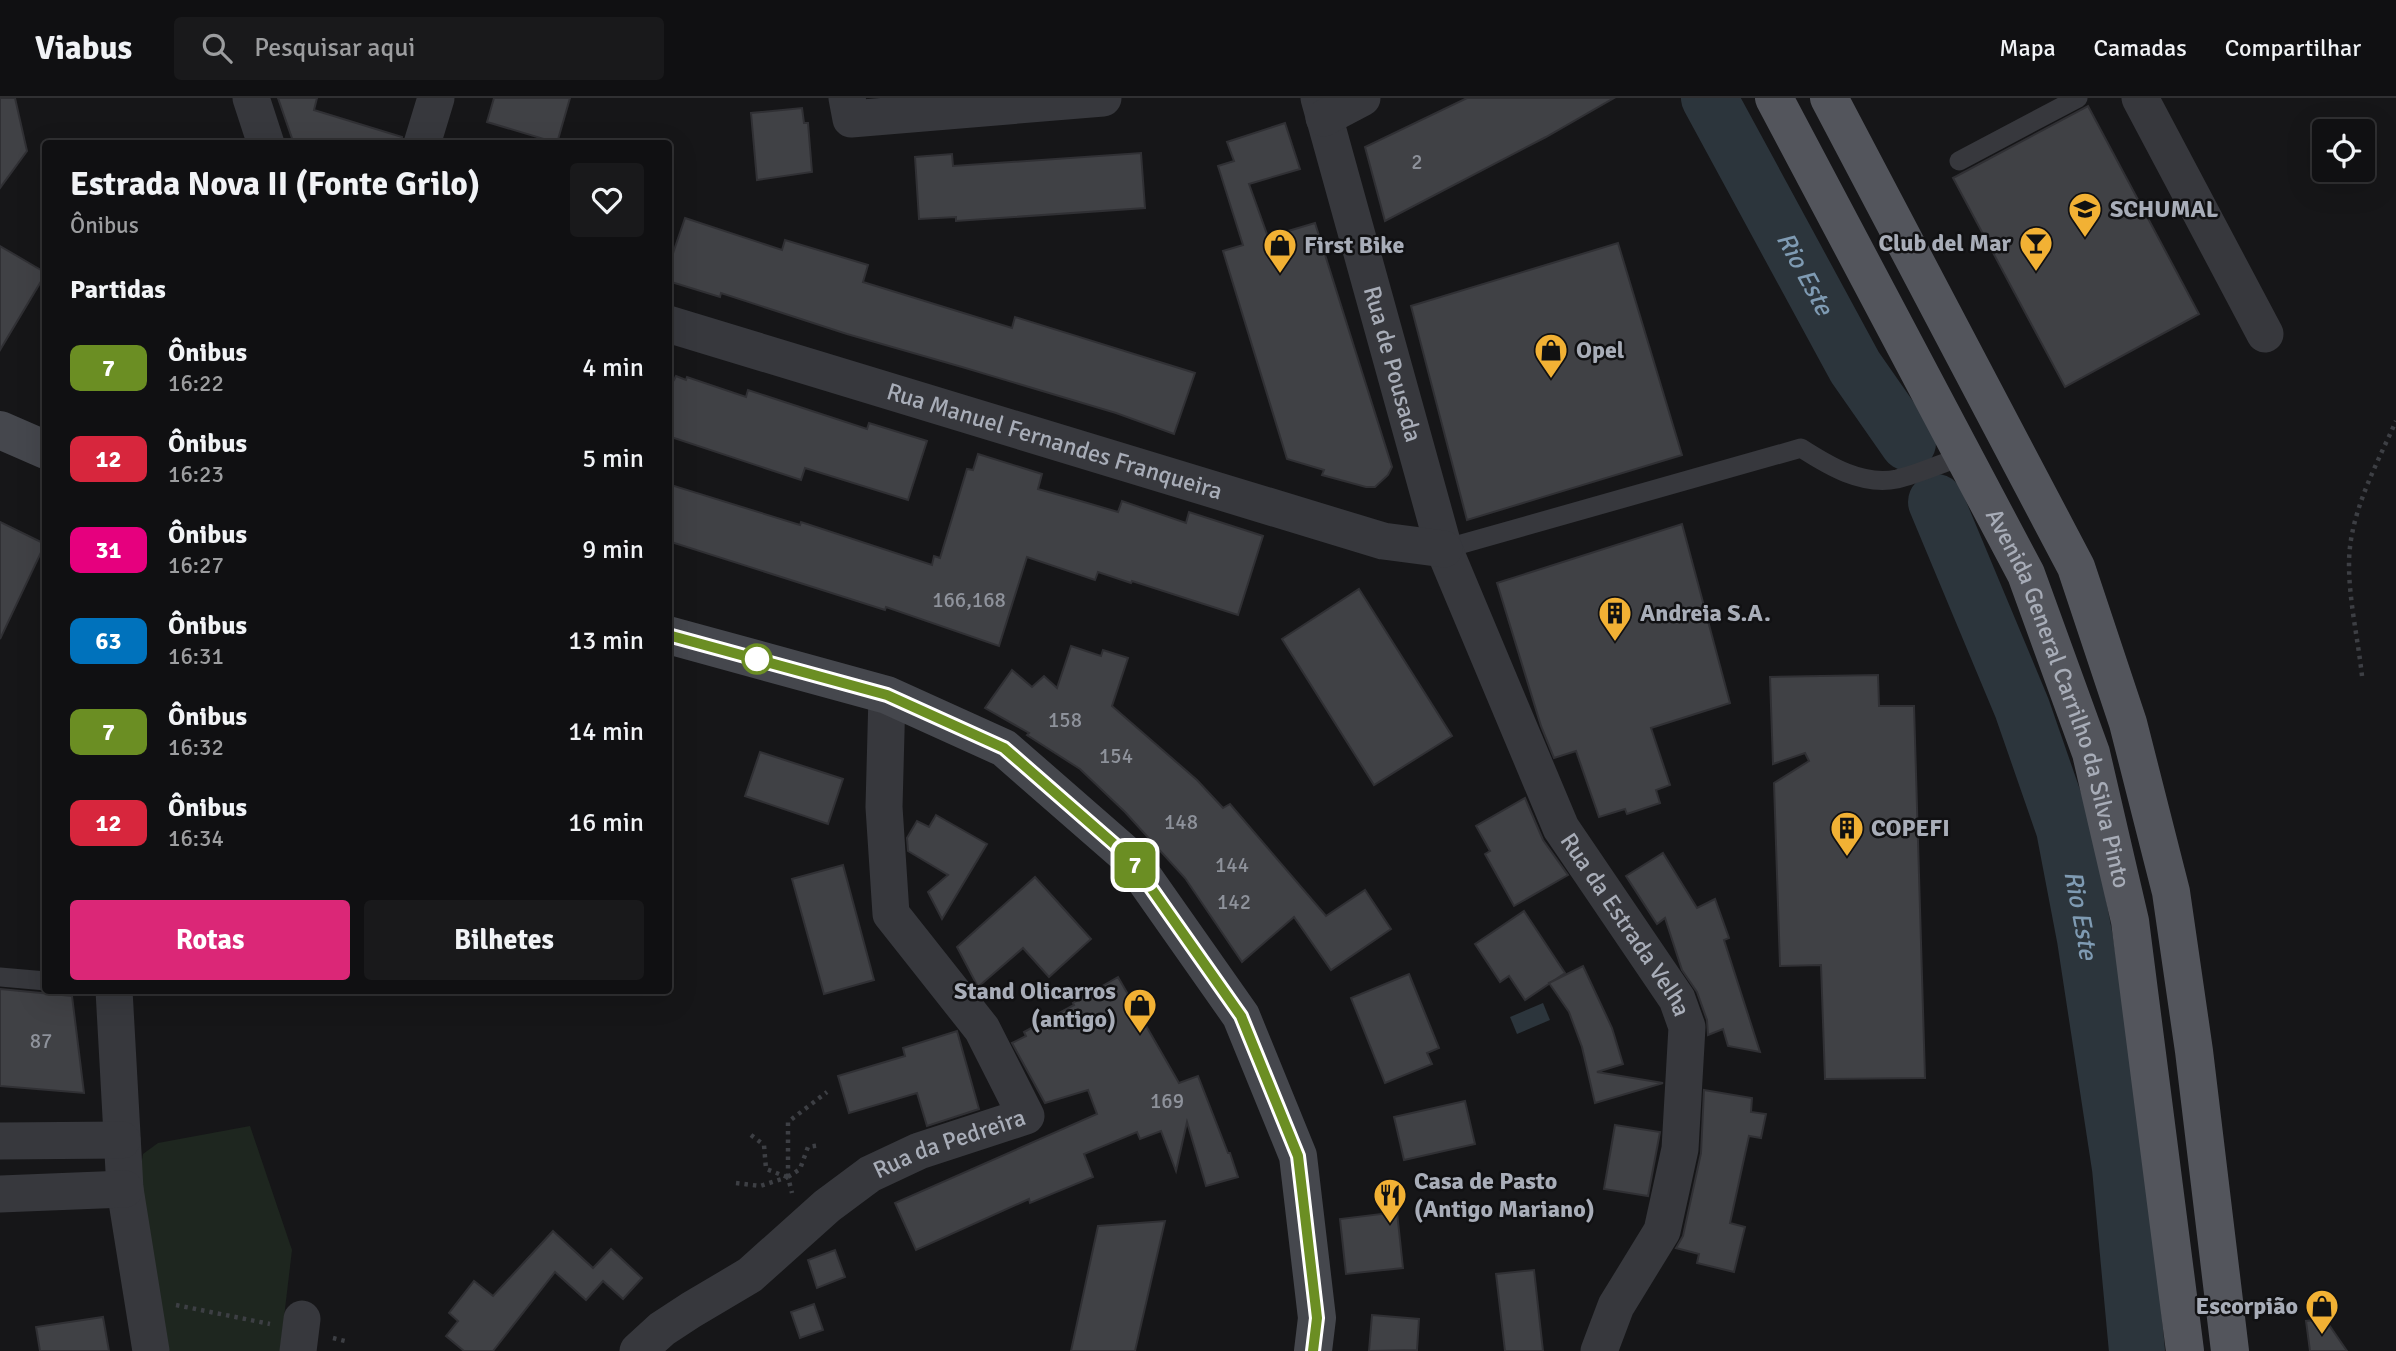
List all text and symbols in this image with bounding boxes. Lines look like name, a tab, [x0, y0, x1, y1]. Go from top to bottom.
search box	[174, 17, 664, 80]
text: Viabus	[35, 28, 132, 69]
icon: search	[198, 29, 236, 67]
text: Pesquisar aqui	[254, 32, 415, 64]
text: Mapa	[1999, 33, 2056, 63]
text: Camadas	[2094, 33, 2187, 63]
text: Compartilhar	[2225, 33, 2361, 63]
map controls	[2312, 119, 2375, 182]
button: locate	[2312, 119, 2375, 182]
house number: 2	[1411, 149, 1423, 175]
button: heart	[570, 163, 644, 237]
text: Estrada Nova II (Fonte Grilo)	[70, 164, 480, 205]
school or university icon: SCHUMAL	[2066, 190, 2104, 239]
place label: SCHUMAL	[2110, 194, 2219, 224]
text: Ônibus	[70, 211, 139, 240]
bar icon: Club del Mar	[2017, 224, 2055, 273]
shop icon: First Bike	[1261, 226, 1299, 275]
water label: Rio Este	[1769, 227, 1841, 323]
place label: Club del Mar	[1878, 228, 2011, 258]
place label: First Bike	[1304, 230, 1404, 260]
text: Partidas	[70, 274, 166, 306]
street label: Rua de Pousada	[1357, 283, 1429, 445]
shop icon: Opel	[1532, 331, 1570, 380]
place label: Opel	[1576, 335, 1625, 365]
text: Ônibus	[168, 337, 247, 369]
text: 4 min	[582, 352, 644, 384]
text: 7	[102, 353, 115, 383]
text: 16:22	[168, 369, 224, 398]
street label: Rua Manuel Fernandes Franqueira	[883, 376, 1226, 506]
text: Ônibus	[168, 428, 247, 460]
text: 5 min	[582, 443, 644, 475]
text: 12	[96, 444, 121, 474]
text: 16:23	[168, 460, 224, 489]
street label: Avenida General Carrilho da Silva Pinto	[1979, 503, 2137, 891]
text: Ônibus	[168, 519, 247, 551]
text: 9 min	[582, 534, 644, 566]
text: 31	[96, 535, 121, 565]
text: 16:27	[168, 551, 224, 580]
house number: 166,168	[932, 587, 1006, 613]
building icon: Andreia S.A.	[1596, 594, 1634, 643]
place label: Andreia S.A.	[1640, 598, 1771, 628]
text: Ônibus	[168, 610, 247, 642]
text: 13 min	[568, 625, 644, 657]
text: 63	[96, 626, 121, 656]
text: 16:31	[168, 642, 224, 671]
unlabelled marker	[742, 644, 772, 674]
text: Ônibus	[168, 701, 247, 733]
house number: 158	[1048, 707, 1082, 733]
text: 14 min	[568, 716, 644, 748]
text: 7	[102, 717, 115, 747]
text: 16:32	[168, 733, 224, 762]
house number: 154	[1099, 743, 1133, 769]
text: Ônibus	[168, 792, 247, 824]
text: 16 min	[568, 807, 644, 839]
text: 12	[96, 808, 121, 838]
house number: 148	[1164, 809, 1198, 835]
building icon: COPEFI	[1828, 809, 1866, 858]
place label: COPEFI	[1871, 813, 1950, 843]
text: 16:34	[168, 824, 224, 853]
street label: Rua da Estrada Velha	[1554, 827, 1697, 1020]
line badge: 7	[1112, 842, 1158, 888]
text: 7	[1129, 850, 1141, 880]
house number: 144	[1215, 852, 1249, 878]
water label: Rio Este	[2056, 868, 2104, 964]
house number: 142	[1217, 889, 1251, 915]
button: Rotas	[70, 900, 350, 980]
button: Bilhetes	[364, 900, 644, 980]
place label: Stand Olicarros (antigo)	[954, 976, 1116, 1034]
shop icon: Stand Olicarros (antigo)	[1121, 986, 1159, 1035]
house number: 87	[30, 1028, 52, 1054]
house number: 169	[1150, 1088, 1184, 1114]
street label: Rua da Pedreira	[868, 1102, 1029, 1185]
place label: Casa de Pasto (Antigo Mariano)	[1414, 1166, 1595, 1224]
restaurant icon: Casa de Pasto (Antigo Mariano)	[1371, 1176, 1409, 1225]
shop icon: Escorpião	[2303, 1287, 2341, 1336]
place label: Escorpião	[2196, 1291, 2298, 1321]

